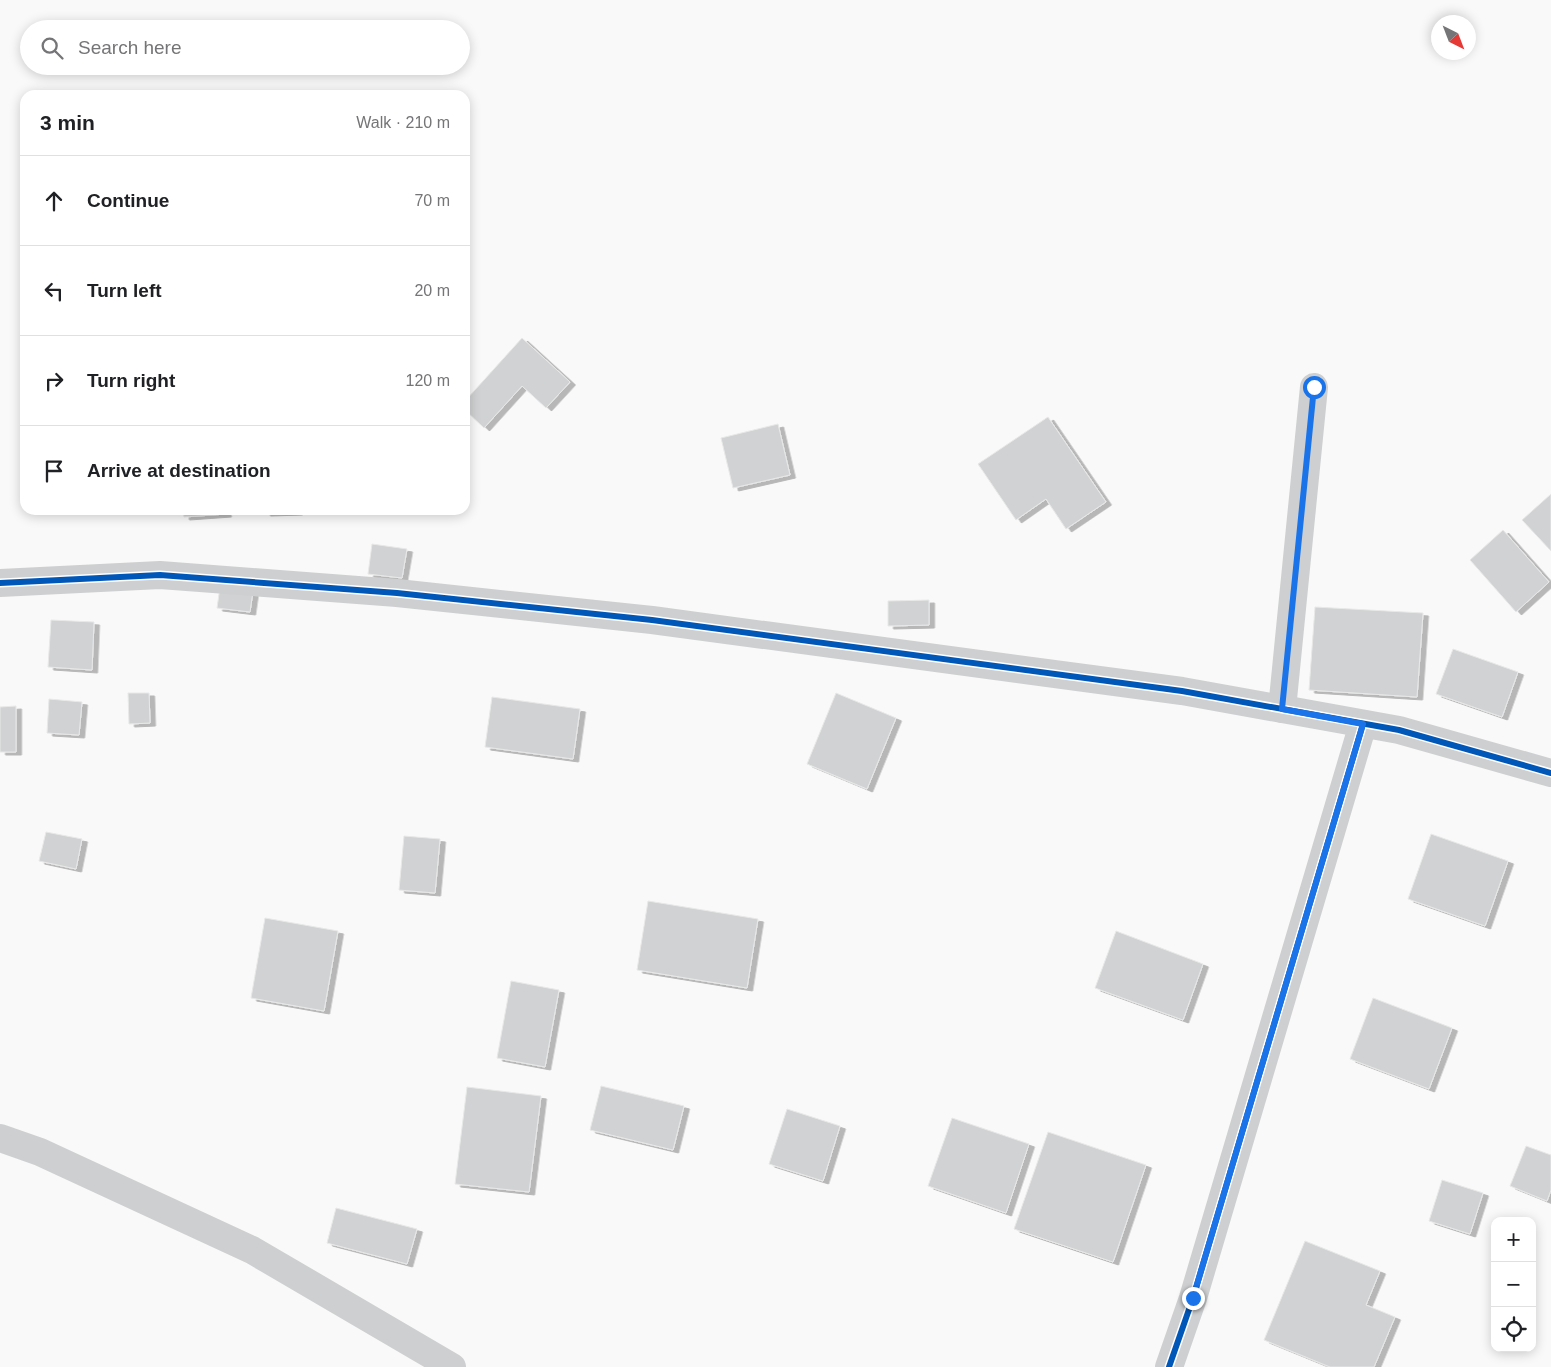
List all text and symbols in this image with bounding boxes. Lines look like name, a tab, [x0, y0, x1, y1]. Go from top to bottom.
north arrow	[1431, 15, 1476, 60]
search box	[20, 20, 470, 75]
icon: search	[38, 34, 66, 62]
text: Search here	[78, 37, 182, 58]
text: 3 min	[40, 111, 95, 134]
text: Walk · 210 m	[356, 114, 450, 131]
icon: ahead	[40, 187, 68, 215]
text: Continue	[87, 190, 169, 211]
text: 70 m	[414, 192, 450, 209]
icon: left	[40, 277, 68, 305]
text: Turn left	[87, 280, 162, 301]
text: 20 m	[414, 282, 450, 299]
icon: right	[40, 367, 68, 395]
text: Turn right	[87, 370, 175, 391]
text: 120 m	[406, 372, 450, 389]
route start	[1303, 376, 1326, 399]
icon: arrive	[40, 457, 68, 485]
text: Arrive at destination	[87, 460, 271, 481]
map controls	[1491, 1217, 1536, 1352]
button: +	[1491, 1217, 1536, 1262]
button: −	[1491, 1262, 1536, 1307]
route end	[1182, 1287, 1205, 1310]
button: locate	[1491, 1307, 1536, 1352]

